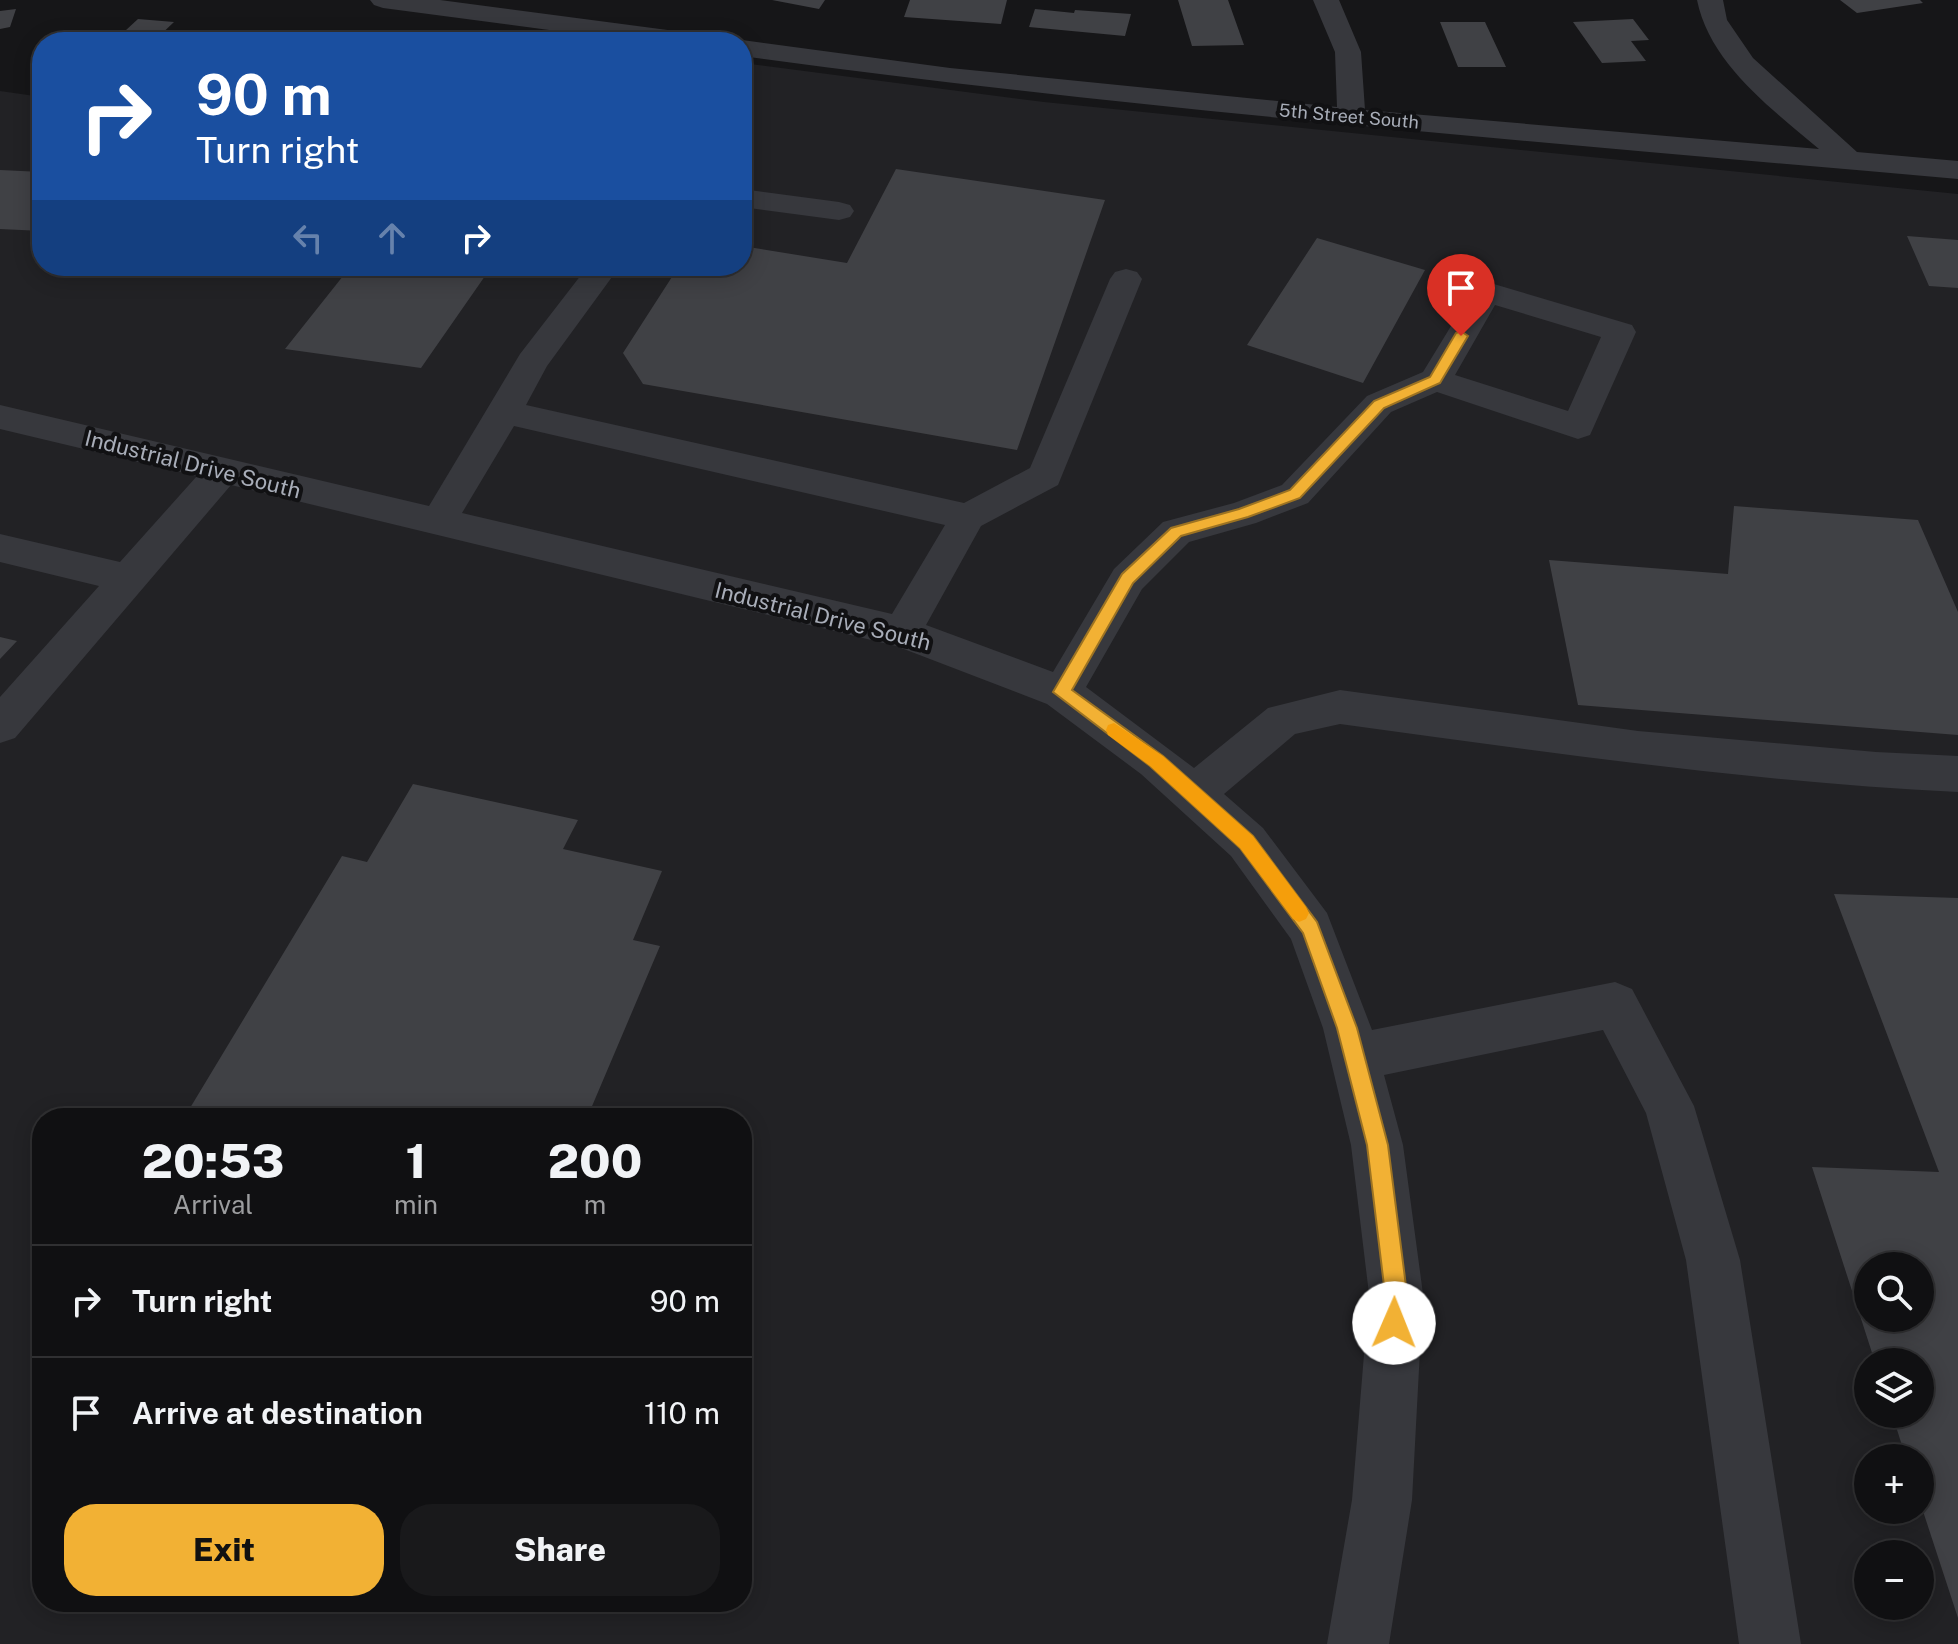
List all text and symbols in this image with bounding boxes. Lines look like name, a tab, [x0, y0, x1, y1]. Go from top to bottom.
text: 90 m	[196, 62, 332, 128]
icon: right	[64, 64, 168, 168]
street label: 5th Street South	[1278, 99, 1420, 133]
text: Turn right	[196, 129, 359, 171]
icon: left	[286, 216, 330, 260]
icon: ahead	[370, 216, 414, 260]
icon: right	[454, 216, 498, 260]
pin	[1427, 254, 1495, 336]
icon: arrive	[1439, 266, 1483, 310]
street label: Industrial Drive South	[82, 425, 304, 503]
street label: Industrial Drive South	[712, 577, 934, 655]
text: 20:53	[142, 1132, 284, 1189]
text: 1	[406, 1132, 427, 1189]
text: 200	[548, 1132, 642, 1189]
text: Arrival	[173, 1189, 253, 1220]
text: min	[394, 1189, 438, 1220]
text: m	[584, 1189, 606, 1220]
map controls	[1854, 1252, 1934, 1620]
button: search	[1854, 1252, 1934, 1332]
icon: right	[64, 1279, 108, 1323]
position arrow	[1352, 1281, 1436, 1365]
text: Turn right	[132, 1283, 272, 1319]
text: 90 m	[650, 1283, 720, 1319]
button: layers	[1854, 1348, 1934, 1428]
icon: arrive	[64, 1391, 108, 1435]
text: Arrive at destination	[132, 1395, 423, 1431]
text: 110 m	[644, 1395, 720, 1431]
button: +	[1854, 1444, 1934, 1524]
button: Exit	[64, 1504, 384, 1596]
button: Share	[400, 1504, 720, 1596]
button: −	[1854, 1540, 1934, 1620]

